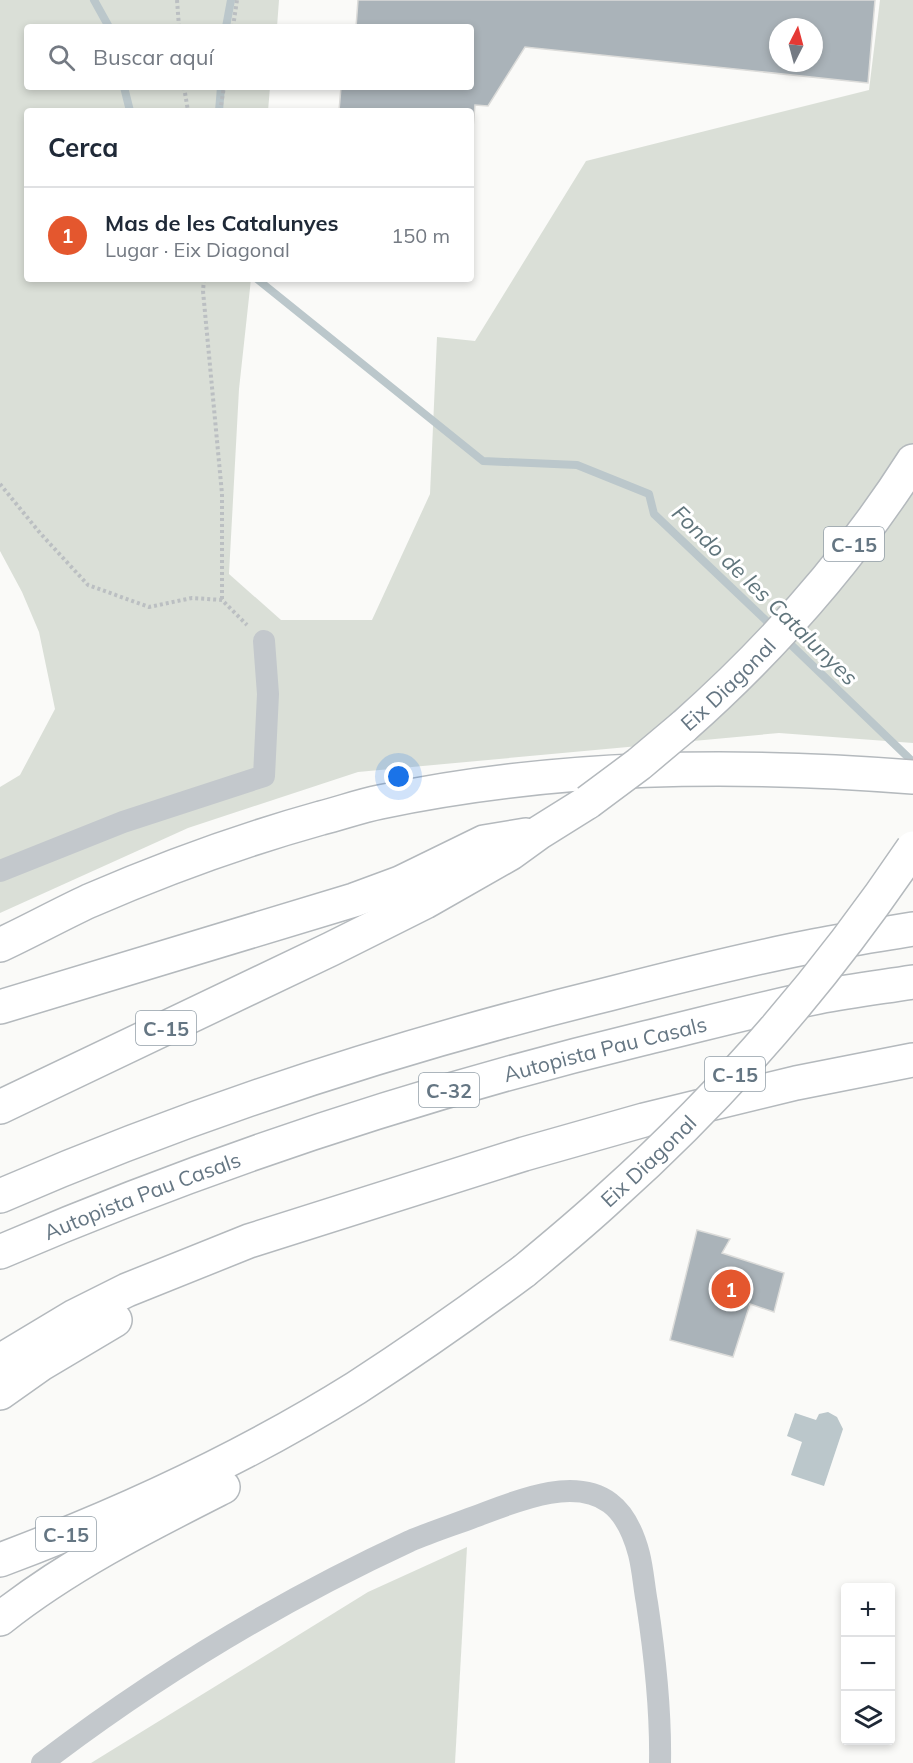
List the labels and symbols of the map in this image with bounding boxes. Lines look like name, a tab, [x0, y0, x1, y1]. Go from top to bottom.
north arrow	[769, 18, 823, 72]
water label: Fondo de les Catalunyes	[666, 499, 864, 691]
road number: C-15	[824, 527, 884, 561]
street label: Eix Diagonal	[675, 633, 781, 736]
your location	[384, 762, 413, 791]
street label: Autopista Pau Casals	[501, 1010, 709, 1087]
road number: C-15	[136, 1011, 196, 1045]
road number: C-15	[705, 1057, 765, 1091]
road number: C-32	[419, 1073, 479, 1107]
street label: Eix Diagonal	[595, 1110, 701, 1212]
street label: Autopista Pau Casals	[40, 1146, 244, 1245]
pin: 1	[712, 1266, 750, 1312]
road number: C-15	[36, 1517, 96, 1551]

